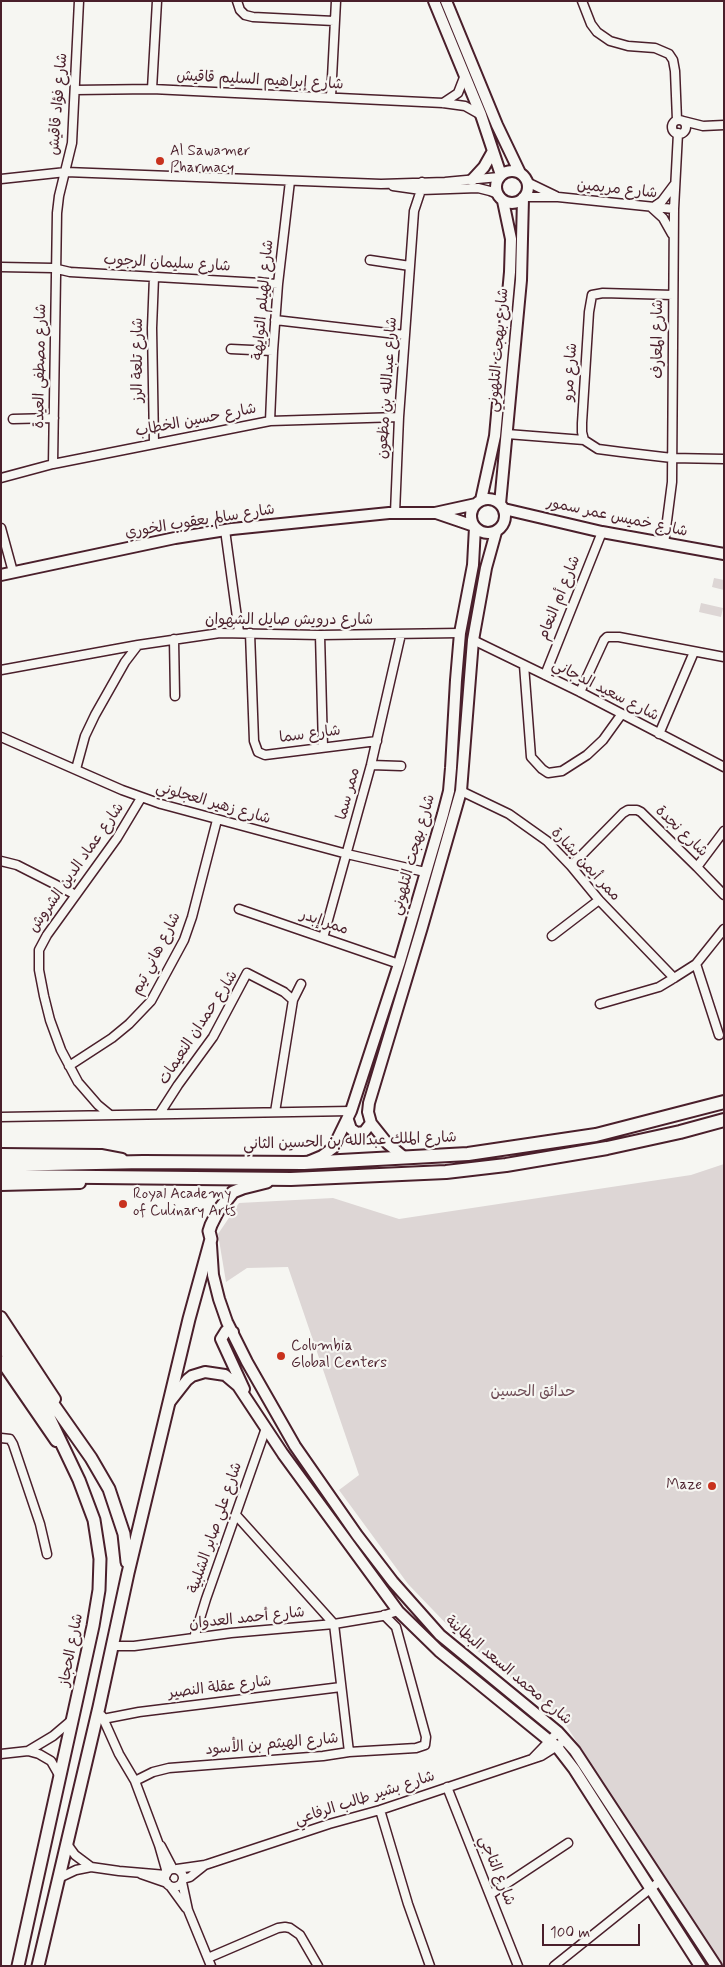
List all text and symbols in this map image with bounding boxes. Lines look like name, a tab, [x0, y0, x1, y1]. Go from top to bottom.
street label: شارع فؤاد قاقيش	[46, 52, 72, 156]
street label: شارع إبراهيم السليم قاقيش	[176, 68, 344, 94]
place label: Al Sawamer Pharmacy	[170, 143, 250, 178]
marker: Al Sawamer Pharmacy	[154, 155, 166, 167]
street label: شارع مريمين	[576, 177, 658, 203]
street label: شارع الهيلم التوايهة	[250, 239, 278, 361]
street label: شارع سليمان الرجوب	[103, 252, 231, 276]
street label: شارع بهجت التلهوني	[485, 287, 513, 413]
street label: شارع المعارف	[650, 299, 668, 379]
street label: شارع مصطفى العيدة	[31, 303, 51, 429]
street label: شارع عبدالله بن مظعون	[374, 316, 402, 460]
street label: شارع تلعة الرز	[130, 318, 148, 402]
street label: شارع مرو	[560, 342, 582, 402]
street label: شارع حسين الخطاب	[134, 400, 258, 442]
street label: شارع خميس عمر سمور	[545, 494, 689, 542]
street label: شارع سالم يعقوب الخوري	[124, 501, 276, 543]
street label: شارع أم النعام	[535, 553, 585, 643]
street label: شارع درويش صايل الشهوان	[205, 612, 373, 630]
street label: شارع سعيد الدجاني	[549, 656, 661, 726]
street label: شارع سما	[278, 722, 342, 748]
street label: ممر سما	[333, 766, 365, 822]
street label: شارع زهير العجلوني	[154, 779, 272, 829]
street label: شارع بهجت التلهوني	[388, 793, 440, 917]
street label: شارع عماد الدين الشروش	[25, 800, 129, 936]
street label: شارع نجدة	[651, 803, 711, 861]
street label: ممر أيمن بشارة	[546, 825, 624, 905]
street label: ممر إبدر	[298, 906, 350, 940]
street label: شارع هاني تيم	[128, 910, 186, 998]
street label: شارع حمدان النعيمات	[155, 968, 243, 1088]
street label: شارع الملك عبدالله بن الحسين الثاني	[243, 1129, 457, 1155]
place label: Royal Academy of Culinary Arts	[133, 1186, 236, 1221]
marker: Royal Academy of Culinary Arts	[117, 1198, 129, 1210]
place label: Columbia Global Centers	[291, 1338, 387, 1373]
marker: Columbia Global Centers	[275, 1350, 287, 1362]
park label: حدائق الحسين	[491, 1384, 575, 1402]
street label: شارع علي صابر الشلبية	[185, 1460, 247, 1596]
place label: Maze	[666, 1477, 702, 1495]
marker: Maze	[706, 1480, 718, 1492]
street label: شارع أحمد العدوان	[188, 1604, 306, 1634]
street label: شارع الحجاز	[56, 1612, 88, 1688]
street label: شارع محمد السعد البطاينة	[441, 1613, 575, 1729]
street label: شارع عقلة النصير	[167, 1673, 273, 1703]
street label: شارع الهيثم بن الأسود	[205, 1730, 339, 1760]
street label: شارع بشير طالب الرفاعي	[293, 1768, 437, 1830]
street label: شارع التاجي	[474, 1833, 518, 1909]
scale bar	[545, 1914, 642, 1946]
text: 100 m	[550, 1923, 590, 1943]

